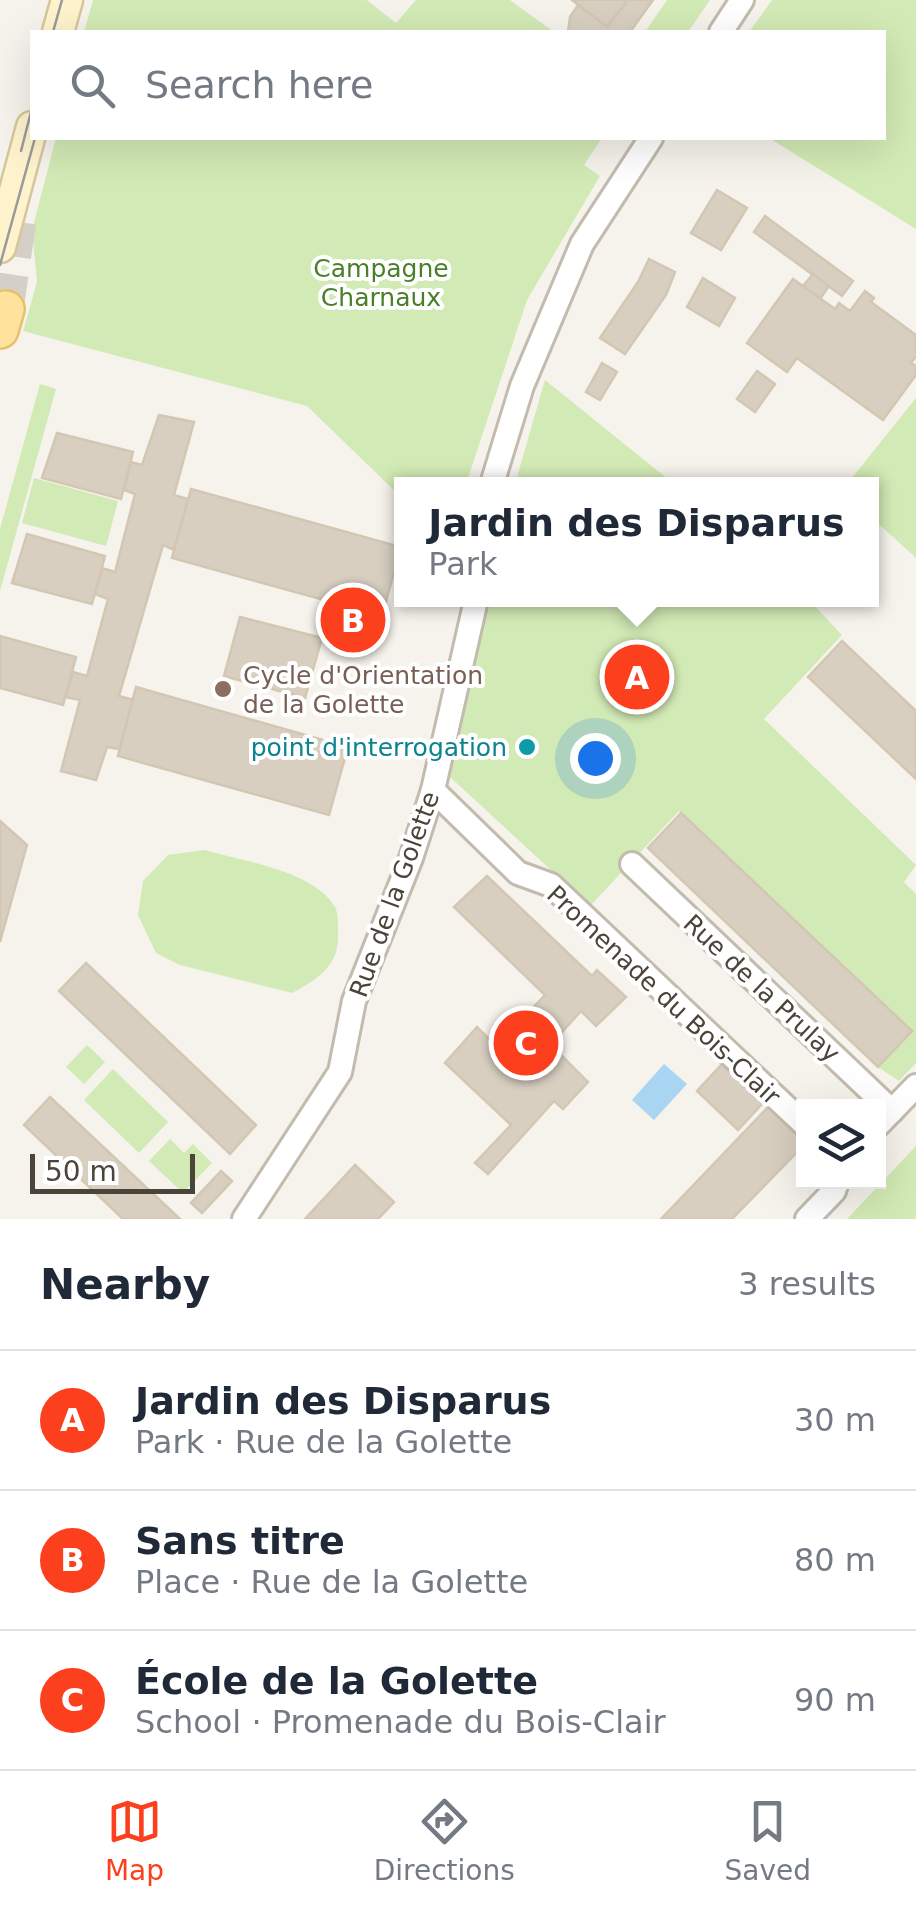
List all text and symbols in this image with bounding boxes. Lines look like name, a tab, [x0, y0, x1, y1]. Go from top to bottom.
search box	[30, 30, 886, 140]
icon: search	[65, 58, 120, 113]
text: Search here	[145, 63, 373, 107]
park label: Campagne Charnaux	[313, 254, 449, 312]
popup	[394, 477, 879, 607]
text: Jardin des Disparus	[428, 501, 845, 545]
text: Park	[428, 545, 498, 583]
pin: B	[320, 582, 386, 658]
pin: A	[604, 640, 670, 714]
place label: Cycle d'Orientation de la Golette	[243, 661, 483, 719]
marker: Cycle d'Orientation de la Golette	[212, 678, 234, 700]
place label: point d'interrogation	[251, 733, 507, 762]
your location	[570, 733, 621, 784]
marker: point d'interrogation	[516, 736, 538, 758]
street label: Rue de la Golette	[344, 787, 445, 1001]
street label: Promenade du Bois-Clair	[541, 880, 787, 1111]
street label: Rue de la Prulay	[678, 909, 846, 1068]
pin: C	[494, 1006, 558, 1080]
map controls	[796, 1099, 886, 1189]
button: layers	[796, 1099, 886, 1189]
scale bar	[30, 1149, 195, 1194]
text: 50 m	[45, 1155, 117, 1188]
text: Nearby	[40, 1260, 210, 1309]
text: 3 results	[738, 1265, 876, 1303]
text: Jardin des Disparus	[135, 1379, 551, 1423]
text: A	[60, 1401, 85, 1439]
text: 30 m	[794, 1401, 876, 1439]
text: Park · Rue de la Golette	[135, 1423, 512, 1461]
text: Sans titre	[135, 1519, 345, 1563]
text: B	[60, 1541, 85, 1579]
text: 80 m	[794, 1541, 876, 1579]
text: Place · Rue de la Golette	[135, 1563, 528, 1601]
text: École de la Golette	[135, 1659, 538, 1703]
text: C	[61, 1681, 84, 1719]
text: 90 m	[794, 1681, 876, 1719]
text: School · Promenade du Bois-Clair	[135, 1703, 666, 1741]
tab: Map	[105, 1794, 164, 1887]
tab: Directions	[374, 1794, 515, 1887]
tab: Saved	[725, 1794, 811, 1887]

